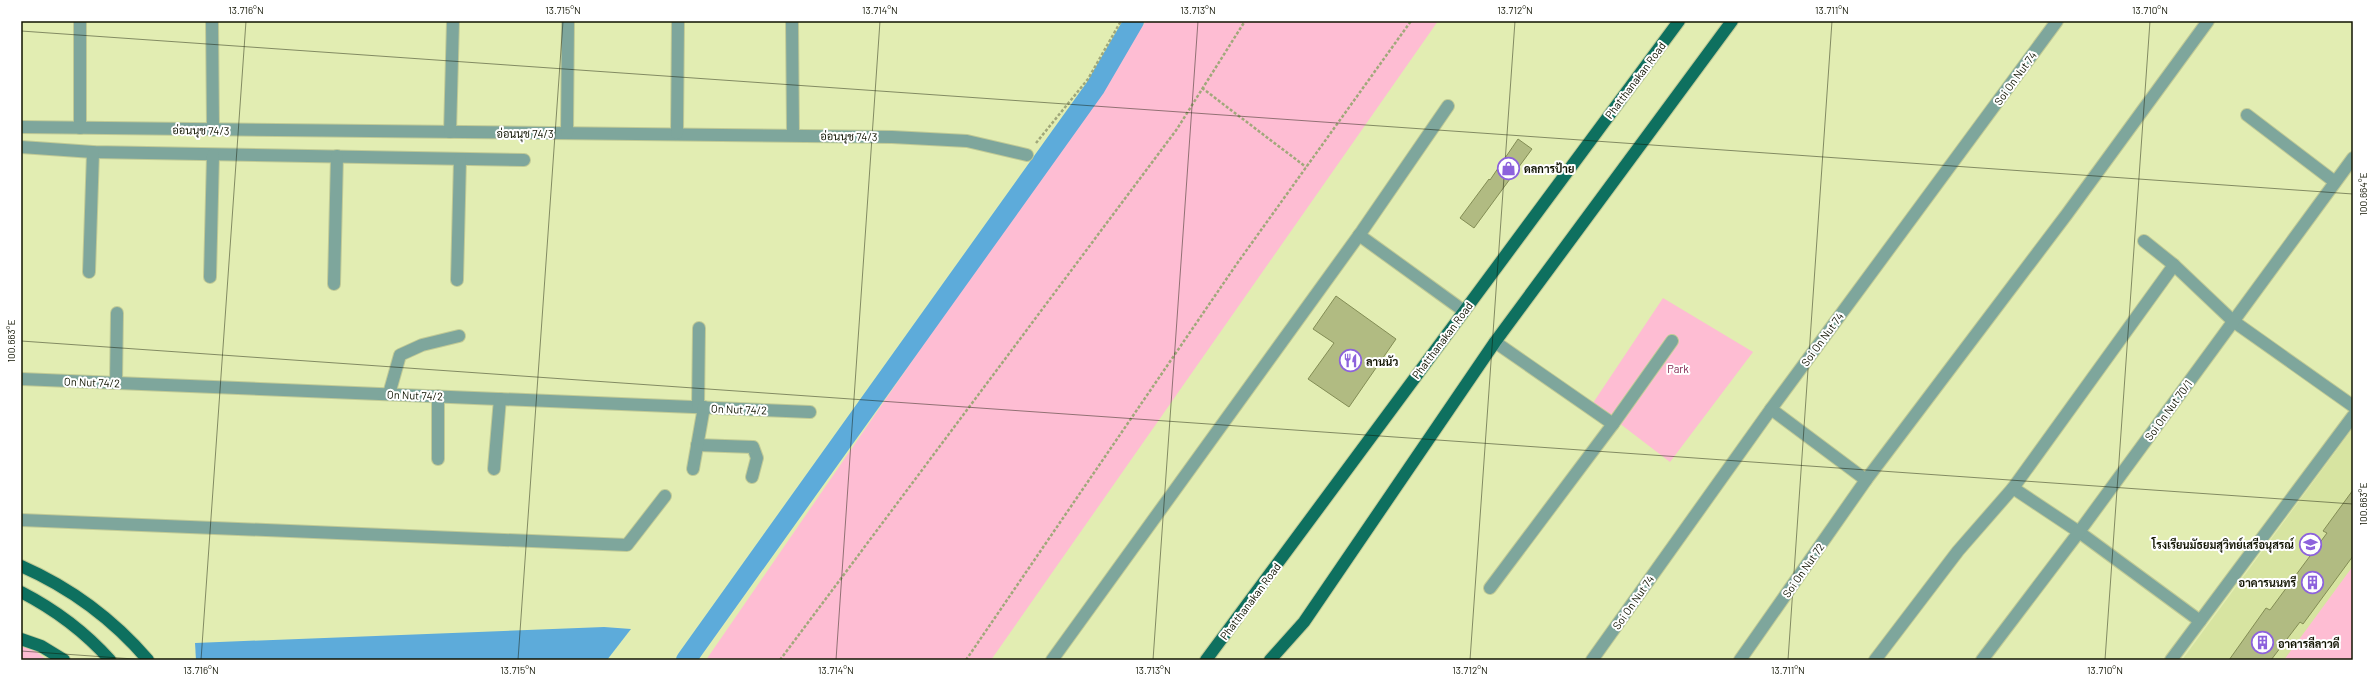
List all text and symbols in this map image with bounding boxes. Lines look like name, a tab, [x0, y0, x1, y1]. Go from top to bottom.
text: 13.716°N	[228, 4, 264, 16]
text: 13.715°N	[545, 4, 581, 16]
text: 13.714°N	[862, 4, 898, 16]
text: 13.713°N	[1180, 4, 1216, 16]
text: 13.712°N	[1497, 4, 1533, 16]
text: 13.711°N	[1815, 4, 1849, 16]
text: 13.710°N	[2132, 4, 2168, 16]
street label: Phatthanakan Road	[1602, 39, 1668, 121]
street label: Soi On Nut 74	[1991, 49, 2039, 107]
street label: อ่อนนุช 74/3	[172, 123, 230, 140]
street label: อ่อนนุช 74/3	[496, 127, 554, 143]
street label: อ่อนนุช 74/3	[820, 129, 878, 146]
shop icon: ดลการป้าย	[1496, 155, 1522, 181]
place label: ดลการป้าย	[1524, 162, 1574, 175]
text: 100.664°E	[2357, 172, 2369, 216]
street label: Phatthanakan Road	[1409, 299, 1475, 381]
street label: Soi On Nut 74	[1798, 310, 1846, 368]
text: 100.663°E	[5, 320, 17, 362]
restaurant icon: ลานนัว	[1338, 348, 1364, 374]
place label: ลานนัว	[1366, 355, 1399, 368]
park label: Park	[1667, 362, 1689, 375]
street label: On Nut 74/2	[64, 375, 120, 389]
street label: Soi On Nut 70/1	[2142, 377, 2194, 443]
street label: On Nut 74/2	[387, 388, 443, 402]
street label: On Nut 74/2	[711, 402, 767, 416]
text: 100.663°E	[2357, 483, 2369, 525]
school or university icon: โรงเรียนมัธยมสุวิทย์เสรีอนุสรณ์	[2297, 531, 2323, 557]
place label: โรงเรียนมัธยมสุวิทย์เสรีอนุสรณ์	[2151, 537, 2295, 553]
street label: Soi On Nut 72	[1780, 540, 1826, 600]
street label: Phatthanakan Road	[1217, 560, 1283, 642]
building icon: อาคารนนทรี	[2299, 569, 2325, 595]
street label: Soi On Nut 74	[1610, 572, 1656, 632]
place label: อาคารนนทรี	[2239, 575, 2297, 589]
building icon: อาคารลีลาวดี	[2249, 630, 2275, 656]
place label: อาคารลีลาวดี	[2278, 636, 2340, 650]
text: 13.716°N	[183, 664, 219, 676]
text: 13.715°N	[500, 664, 536, 676]
text: 13.714°N	[818, 664, 854, 676]
text: 13.713°N	[1135, 664, 1171, 676]
text: 13.712°N	[1452, 664, 1488, 676]
text: 13.711°N	[1771, 664, 1805, 676]
text: 13.710°N	[2087, 664, 2123, 676]

